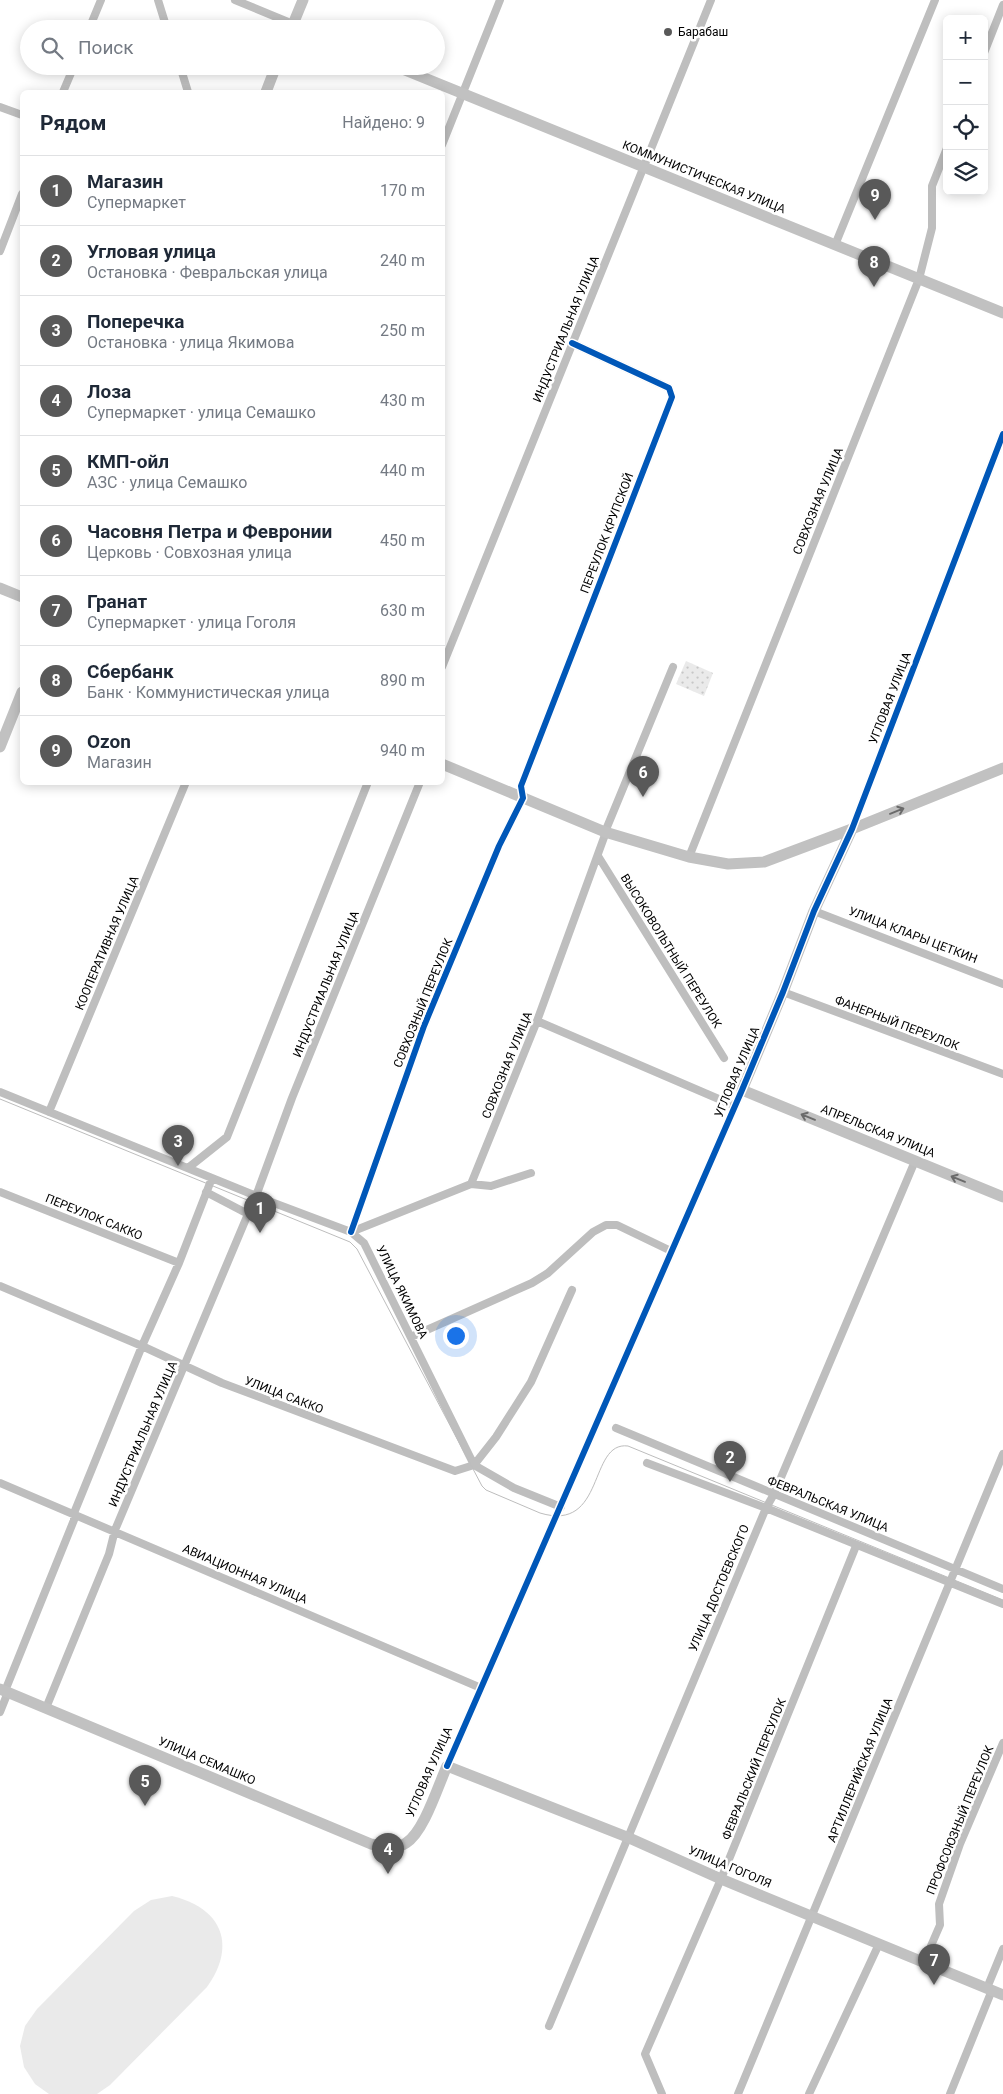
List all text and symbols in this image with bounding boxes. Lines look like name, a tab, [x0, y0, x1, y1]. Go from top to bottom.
map controls	[943, 15, 988, 195]
button: +	[943, 15, 988, 60]
search box	[20, 20, 445, 75]
place label: Барабаш	[678, 25, 728, 39]
marker: Барабаш	[662, 26, 674, 38]
icon: search	[38, 34, 66, 62]
text: Поиск	[78, 36, 134, 59]
button: −	[943, 60, 988, 105]
button: locate	[943, 105, 988, 150]
text: Рядом	[40, 111, 106, 135]
text: Найдено: 9	[342, 113, 425, 132]
street label: КОММУНИСТИЧЕСКАЯ УЛИЦА	[620, 138, 788, 216]
button: layers	[943, 150, 988, 195]
text: Магазин	[87, 170, 163, 193]
pin: 9	[859, 179, 891, 220]
text: 1	[51, 181, 61, 200]
text: 170 m	[380, 181, 425, 200]
text: Супермаркет	[87, 193, 186, 212]
text: Угловая улица	[87, 240, 216, 263]
pin: 8	[858, 246, 890, 287]
text: 2	[51, 251, 61, 270]
text: 240 m	[380, 251, 425, 270]
street label: ИНДУСТРИАЛЬНАЯ УЛИЦА	[530, 254, 602, 404]
text: Остановка · Февральская улица	[87, 263, 328, 282]
text: Поперечка	[87, 310, 185, 333]
text: 3	[51, 321, 61, 340]
text: 250 m	[380, 321, 425, 340]
text: Остановка · улица Якимова	[87, 333, 294, 352]
text: Лоза	[87, 380, 131, 403]
text: 4	[51, 391, 61, 410]
text: 430 m	[380, 391, 425, 410]
text: Супермаркет · улица Семашко	[87, 403, 316, 422]
street label: СОВХОЗНАЯ УЛИЦА	[790, 445, 846, 557]
text: КМП-ойл	[87, 450, 169, 473]
text: 5	[51, 461, 61, 480]
text: 440 m	[380, 461, 425, 480]
street label: ПЕРЕУЛОК КРУПСКОЙ	[577, 470, 636, 595]
text: АЗС · улица Семашко	[87, 473, 247, 492]
text: Часовня Петра и Февронии	[87, 520, 332, 543]
text: 6	[51, 531, 61, 550]
text: 450 m	[380, 531, 425, 550]
text: Церковь · Совхозная улица	[87, 543, 292, 562]
text: Гранат	[87, 590, 147, 613]
text: 7	[51, 601, 61, 620]
text: 630 m	[380, 601, 425, 620]
text: Супермаркет · улица Гоголя	[87, 613, 296, 632]
street label: УГЛОВАЯ УЛИЦА	[866, 650, 914, 746]
text: Сбербанк	[87, 660, 174, 683]
text: 8	[51, 671, 61, 690]
text: 890 m	[380, 671, 425, 690]
text: Банк · Коммунистическая улица	[87, 683, 330, 702]
text: Ozon	[87, 730, 131, 753]
text: 9	[51, 741, 61, 760]
text: 940 m	[380, 741, 425, 760]
text: Магазин	[87, 753, 152, 772]
pin: 6	[627, 756, 659, 797]
one-way arrow	[890, 805, 905, 814]
street label: ВЫСОКОВОЛЬТНЫЙ ПЕРЕУЛОК	[618, 871, 725, 1031]
street label: КООПЕРАТИВНАЯ УЛИЦА	[72, 874, 142, 1012]
street label: УЛИЦА КЛАРЫ ЦЕТКИН	[847, 904, 979, 966]
street label: ИНДУСТРИАЛЬНАЯ УЛИЦА	[290, 909, 362, 1059]
street label: СОВХОЗНЫЙ ПЕРЕУЛОК	[390, 936, 455, 1070]
street label: ФАНЕРНЫЙ ПЕРЕУЛОК	[833, 992, 962, 1053]
street label: СОВХОЗНАЯ УЛИЦА	[479, 1009, 535, 1121]
street label: УГЛОВАЯ УЛИЦА	[712, 1024, 763, 1119]
street label: АПРЕЛЬСКАЯ УЛИЦА	[819, 1102, 937, 1160]
one-way arrow	[800, 1112, 816, 1121]
pin: 3	[162, 1125, 194, 1166]
one-way arrow	[951, 1173, 966, 1183]
street label: ПЕРЕУЛОК САККО	[43, 1191, 145, 1243]
pin: 1	[244, 1192, 276, 1233]
street label: УЛИЦА ЯКИМОВА	[373, 1243, 431, 1341]
your location	[443, 1323, 469, 1349]
street label: ИНДУСТРИАЛЬНАЯ УЛИЦА	[106, 1359, 180, 1509]
street label: УЛИЦА САККО	[243, 1374, 325, 1416]
pin: 2	[714, 1441, 746, 1482]
street label: ФЕВРАЛЬСКАЯ УЛИЦА	[765, 1473, 891, 1535]
street label: УЛИЦА ДОСТОЕВСКОГО	[686, 1522, 752, 1654]
street label: АВИАЦИОННАЯ УЛИЦА	[181, 1541, 310, 1607]
street label: АРТИЛЛЕРИЙСКАЯ УЛИЦА	[824, 1695, 896, 1844]
street label: ФЕВРАЛЬСКИЙ ПЕРЕУЛОК	[718, 1696, 789, 1842]
street label: УГЛОВАЯ УЛИЦА	[403, 1725, 455, 1819]
street label: УЛИЦА СЕМАШКО	[156, 1734, 258, 1788]
street label: ПРОФСОЮЗНЫЙ ПЕРЕУЛОК	[923, 1743, 996, 1897]
pin: 5	[129, 1765, 161, 1806]
pin: 4	[372, 1833, 404, 1874]
street label: УЛИЦА ГОГОЛЯ	[686, 1843, 774, 1891]
pin: 7	[918, 1944, 950, 1985]

